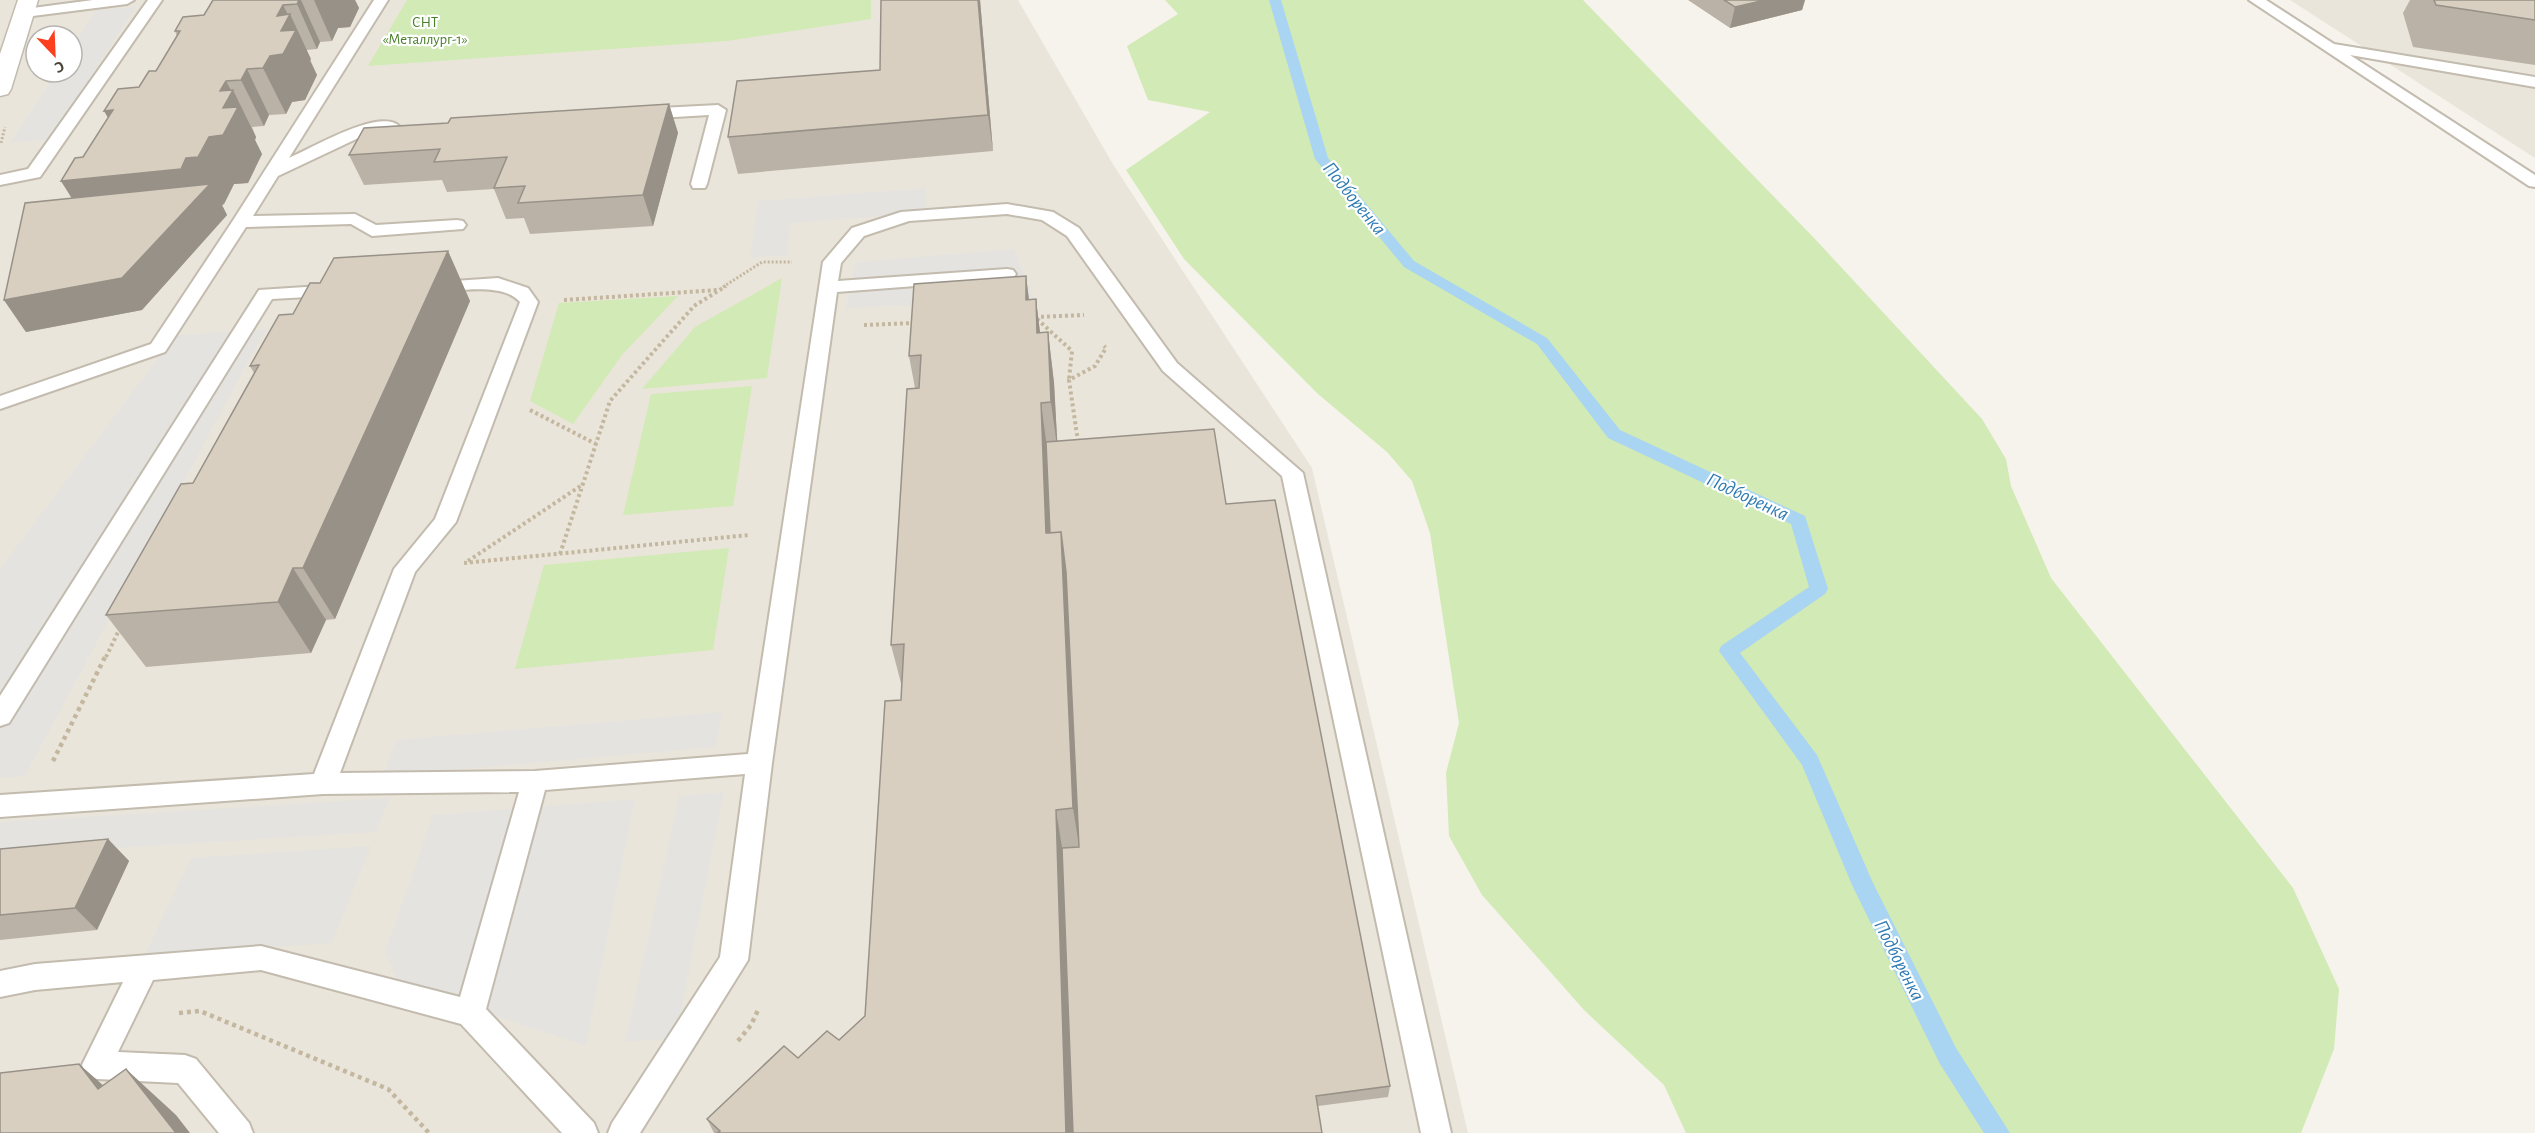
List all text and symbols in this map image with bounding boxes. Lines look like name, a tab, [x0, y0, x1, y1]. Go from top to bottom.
park label: СНТ «Металлург-1»	[382, 15, 468, 47]
north arrow	[24, 24, 84, 84]
text: С	[52, 58, 67, 76]
water label: Подборенка	[1319, 158, 1390, 239]
water label: Подборенка	[1704, 469, 1792, 525]
water label: Подборенка	[1870, 917, 1928, 1004]

